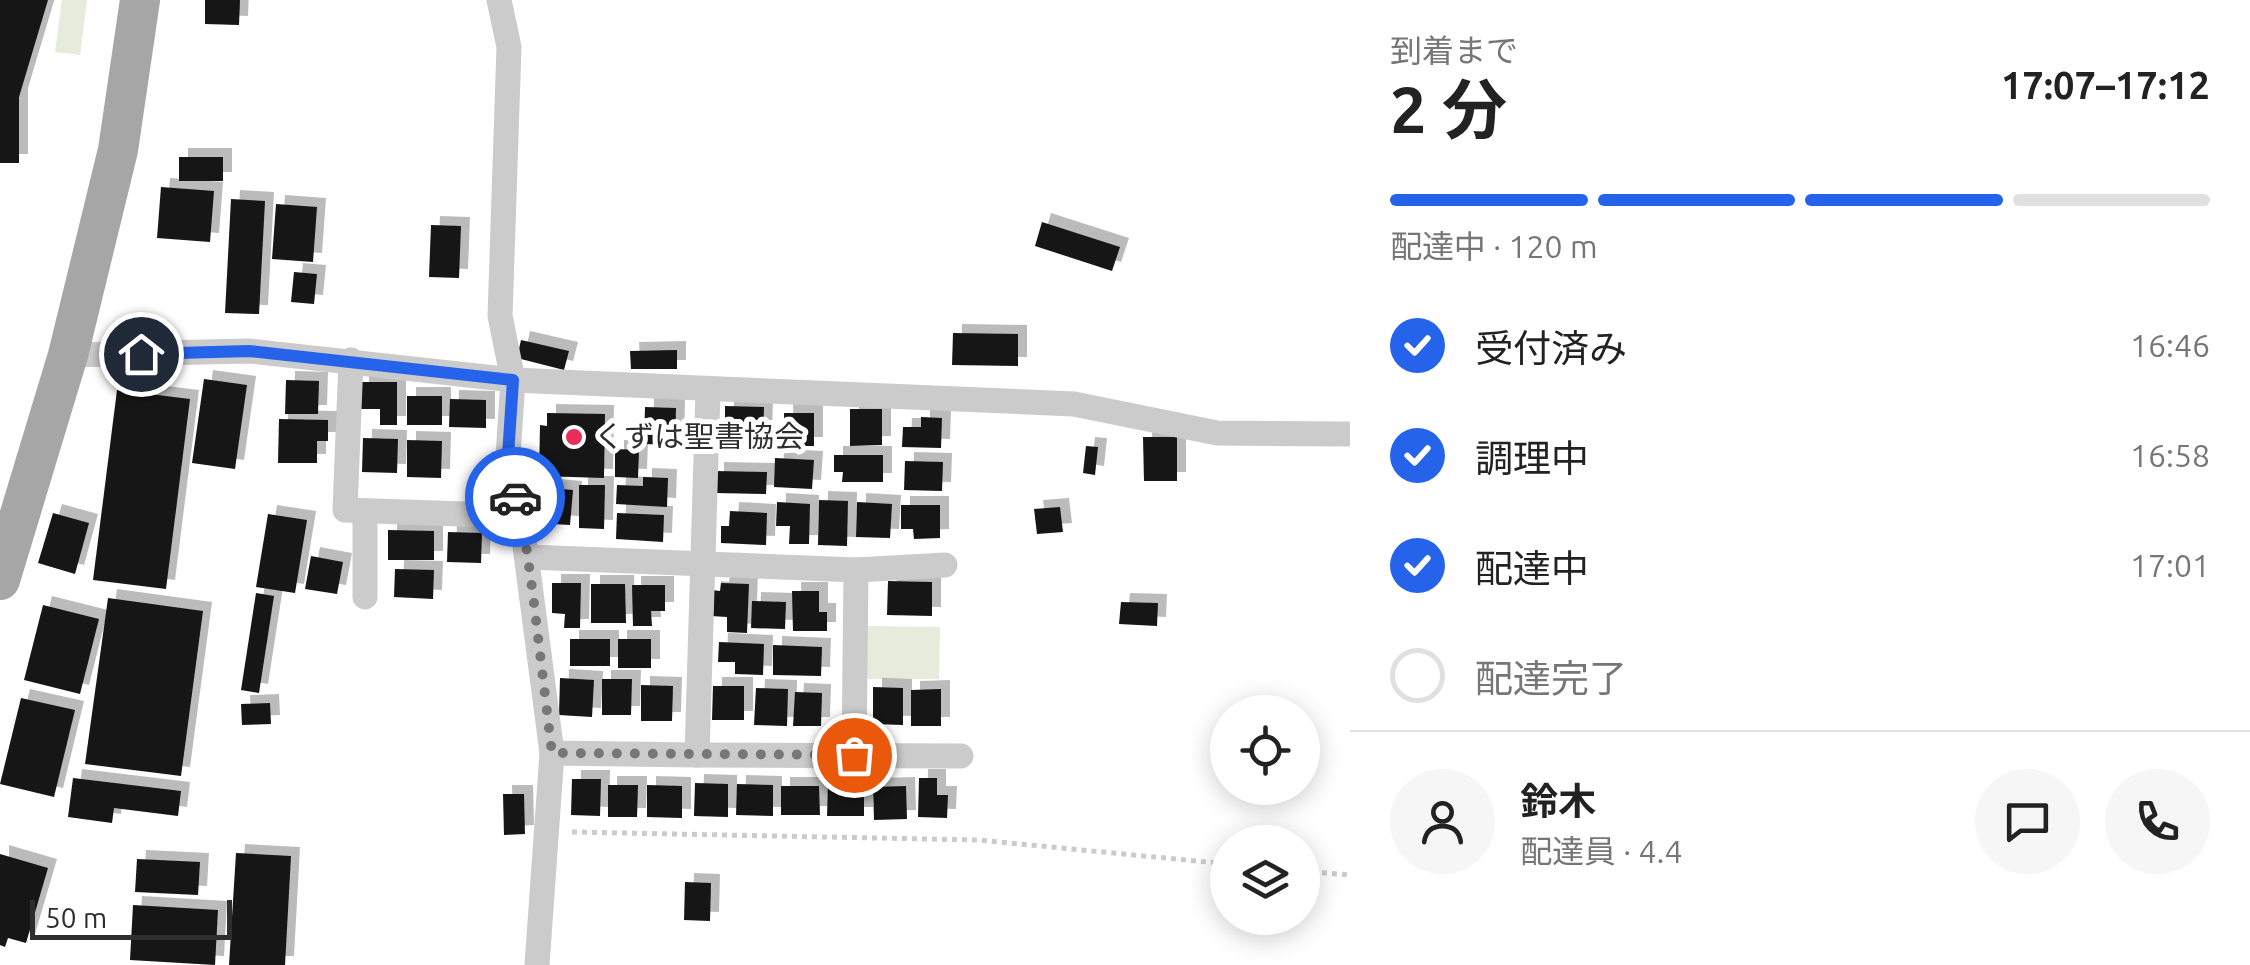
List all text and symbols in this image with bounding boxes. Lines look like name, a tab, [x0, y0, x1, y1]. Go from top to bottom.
text: 到着まで	[1390, 32, 1518, 68]
text: 17:07–17:12	[2001, 64, 2210, 106]
text: 2 分	[1390, 72, 1507, 145]
text: 配達中 · 120 m	[1390, 228, 1598, 264]
pin	[99, 312, 184, 397]
icon: check	[1390, 318, 1445, 373]
icon: home	[114, 327, 169, 382]
text: 受付済み	[1475, 327, 1627, 369]
text: 16:46	[2130, 327, 2210, 363]
place label: くずは聖書協会	[594, 419, 804, 453]
marker: くずは聖書協会	[563, 426, 585, 448]
icon: check	[1390, 428, 1445, 483]
text: 調理中	[1475, 437, 1589, 479]
text: 16:58	[2130, 437, 2210, 473]
courier	[465, 447, 565, 547]
icon: car	[488, 470, 543, 525]
icon: check	[1390, 538, 1445, 593]
text: 配達中	[1475, 547, 1589, 589]
text: 17:01	[2130, 547, 2210, 583]
text: 配達完了	[1475, 657, 1627, 699]
map controls	[1210, 695, 1320, 935]
button: locate	[1210, 695, 1320, 805]
pin	[812, 713, 897, 798]
icon: bag	[827, 728, 882, 783]
button: person	[1390, 769, 1495, 874]
button: chat	[1975, 769, 2080, 874]
button: phone	[2105, 769, 2210, 874]
text: 鈴木	[1520, 780, 1596, 822]
button: layers	[1210, 825, 1320, 935]
text: 配達員 · 4.4	[1520, 833, 1683, 869]
scale bar	[30, 895, 232, 940]
text: 50 m	[45, 902, 107, 933]

